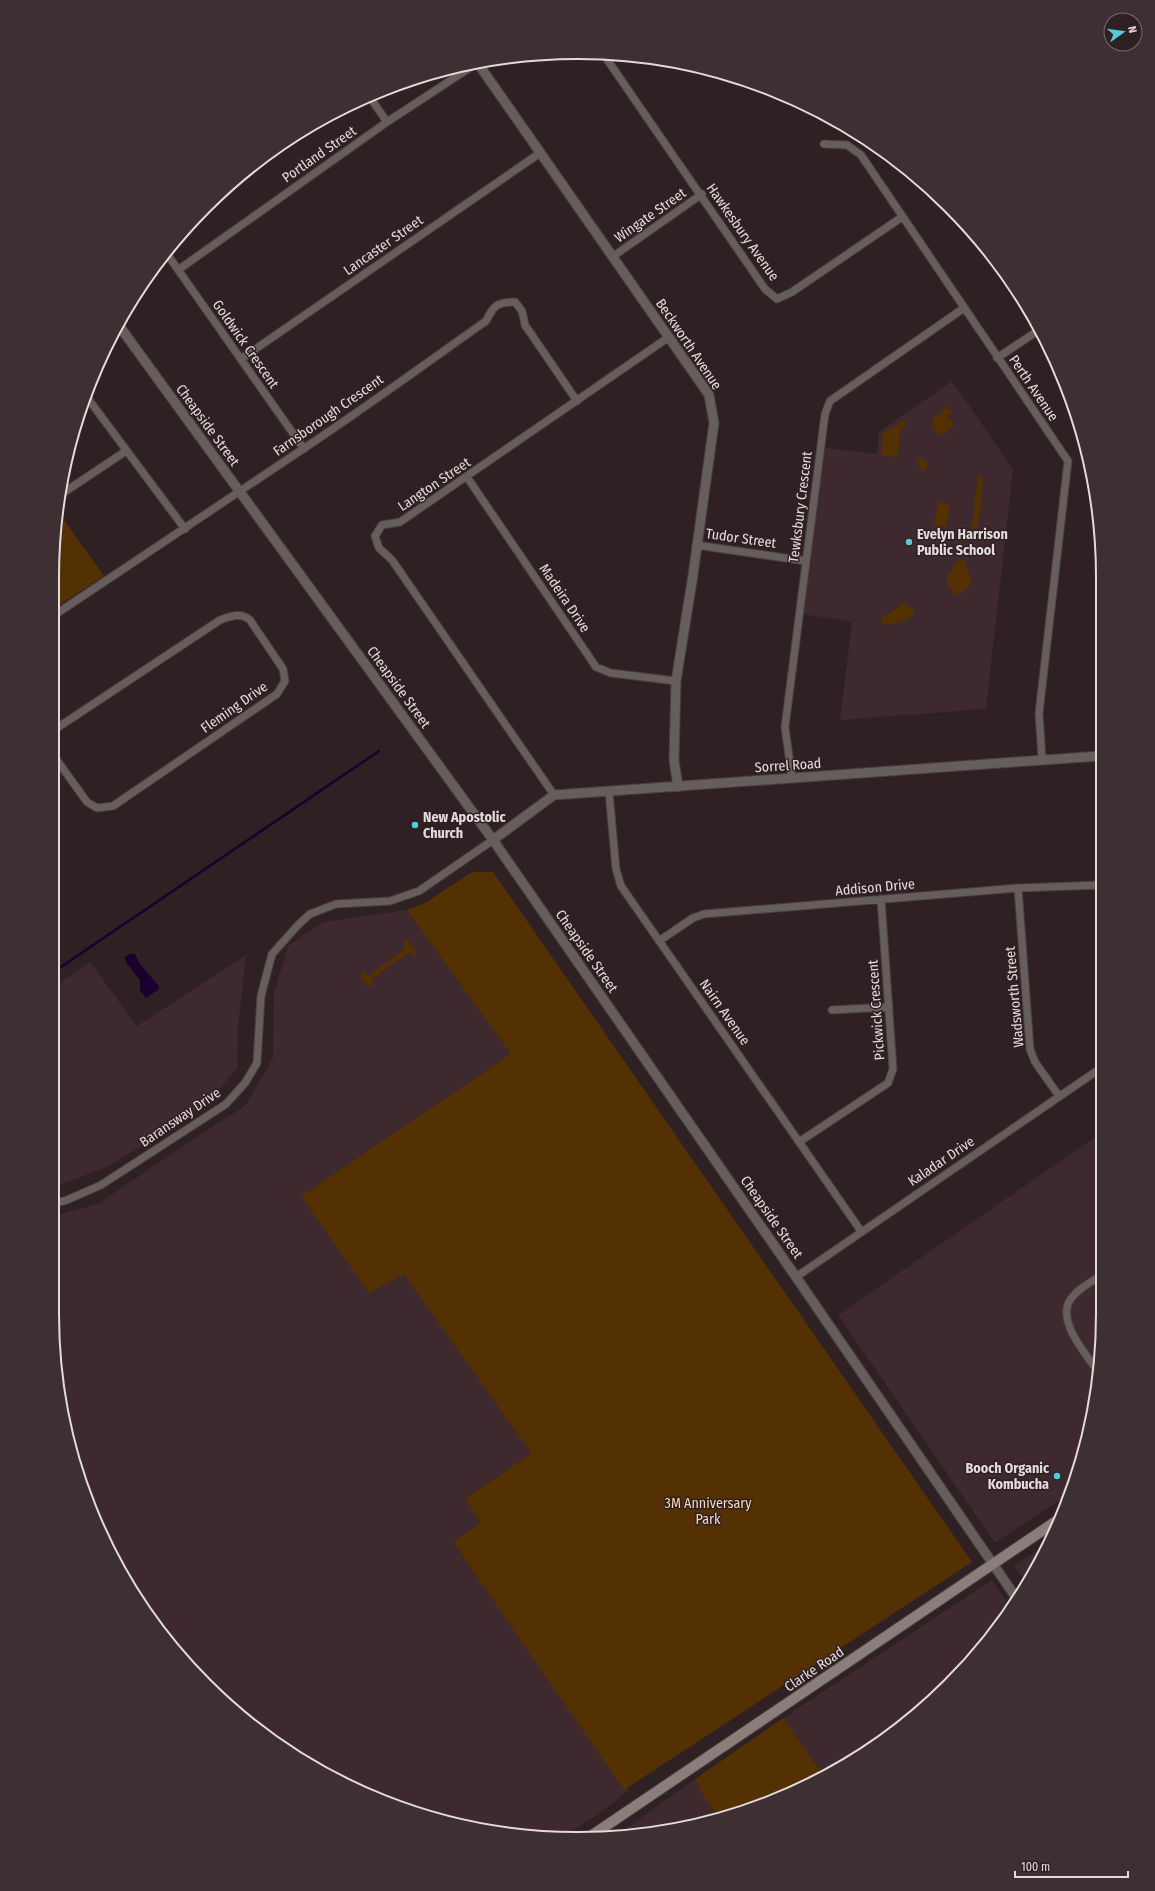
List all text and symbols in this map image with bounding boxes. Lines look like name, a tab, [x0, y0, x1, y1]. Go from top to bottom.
north arrow	[1103, 12, 1143, 52]
text: N	[1125, 25, 1139, 34]
street label: Portland Street	[279, 122, 360, 186]
street label: Hawkesbury Avenue	[703, 180, 783, 284]
street label: Wingate Street	[611, 184, 690, 246]
street label: Lancaster Street	[340, 212, 427, 279]
street label: Beckworth Avenue	[652, 296, 725, 393]
street label: Goldwick Crescent	[209, 297, 283, 392]
street label: Perth Avenue	[1005, 352, 1062, 425]
street label: Farnsborough Crescent	[270, 371, 387, 460]
street label: Cheapside Street	[172, 381, 243, 470]
street label: Tewksbury Crescent	[785, 450, 816, 564]
street label: Langton Street	[395, 454, 474, 515]
street label: Tudor Street	[705, 525, 778, 552]
place label: Evelyn Harrison Public School	[917, 526, 1008, 559]
marker: Evelyn Harrison Public School	[904, 537, 914, 547]
street label: Madeira Drive	[535, 561, 594, 636]
street label: Cheapside Street	[363, 643, 434, 732]
street label: Fleming Drive	[198, 678, 271, 737]
street label: Sorrel Road	[754, 755, 822, 776]
place label: New Apostolic Church	[423, 809, 506, 842]
marker: New Apostolic Church	[410, 820, 420, 830]
street label: Addison Drive	[835, 876, 915, 899]
street label: Cheapside Street	[552, 907, 622, 996]
street label: Wadsworth Street	[1002, 945, 1027, 1048]
street label: Pickwick Crescent	[864, 959, 888, 1061]
street label: Nairn Avenue	[696, 976, 754, 1049]
street label: Baransway Drive	[137, 1084, 224, 1151]
street label: Kaladar Drive	[905, 1133, 978, 1190]
street label: Cheapside Street	[737, 1173, 807, 1262]
place label: Booch Organic Kombucha	[965, 1460, 1050, 1493]
marker: Booch Organic Kombucha	[1052, 1471, 1062, 1481]
park label: 3M Anniversary Park	[665, 1495, 752, 1528]
street label: Clarke Road	[781, 1643, 847, 1695]
scale bar	[1015, 1853, 1128, 1879]
text: 100 m	[1021, 1860, 1050, 1874]

